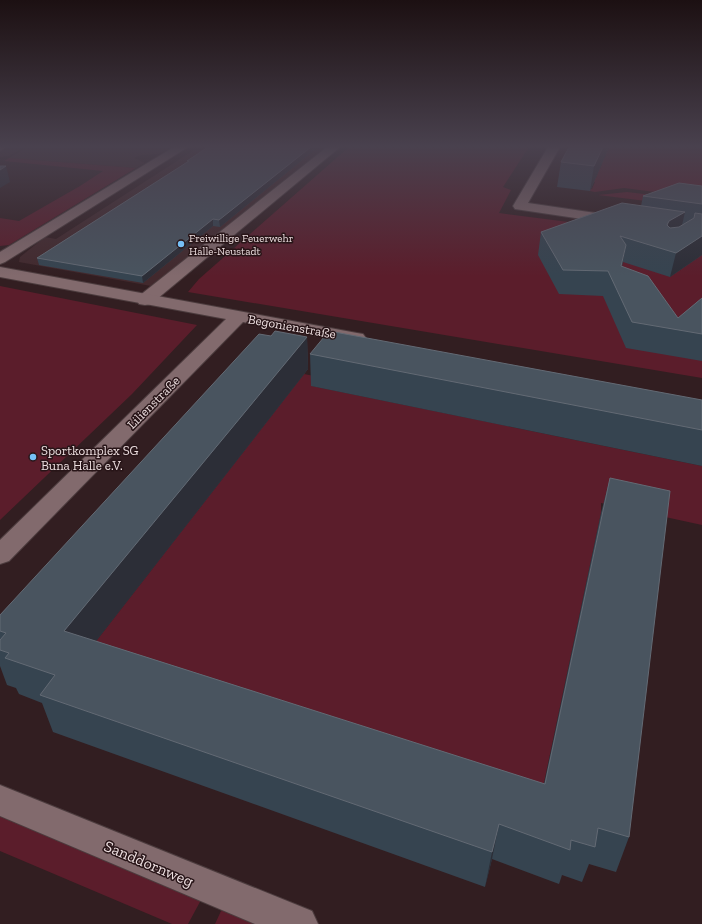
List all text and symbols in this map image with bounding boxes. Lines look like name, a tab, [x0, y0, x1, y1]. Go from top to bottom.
place label: Freiwillige Feuerwehr Halle-Neustadt	[189, 232, 294, 258]
marker: Freiwillige Feuerwehr Halle-Neustadt	[176, 239, 186, 249]
street label: Begonienstraße	[247, 311, 337, 342]
street label: Lilienstraße	[124, 373, 183, 432]
place label: Sportkomplex SG Buna Halle e.V.	[41, 443, 139, 473]
marker: Sportkomplex SG Buna Halle e.V.	[28, 452, 38, 462]
street label: Sanddornweg	[101, 836, 197, 891]

